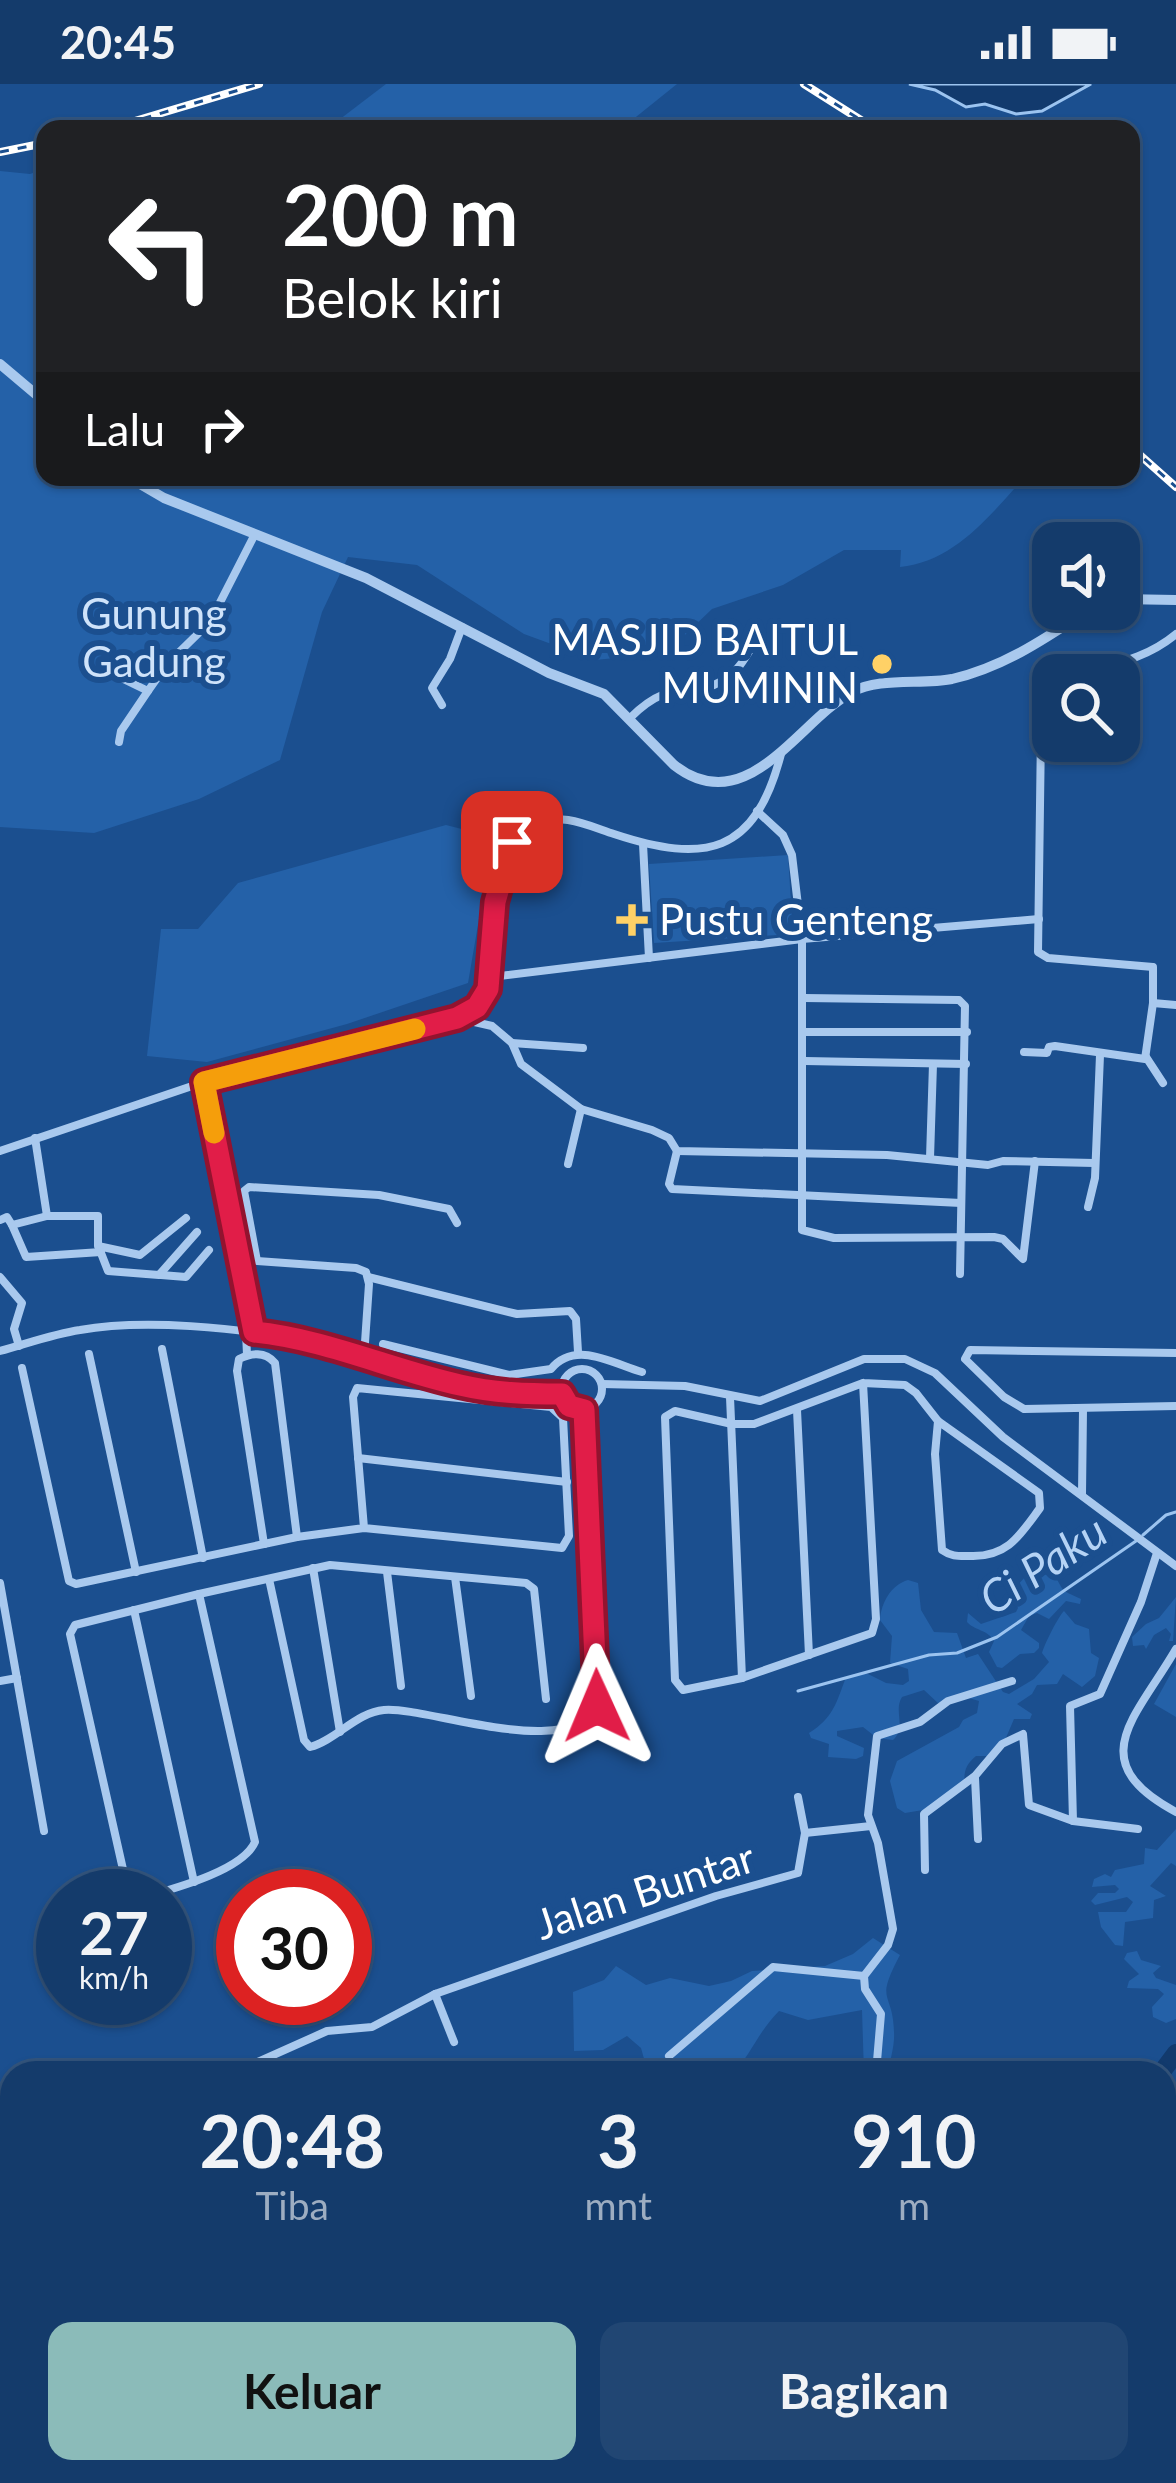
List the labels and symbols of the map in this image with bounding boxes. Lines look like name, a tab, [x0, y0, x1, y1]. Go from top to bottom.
park label: Gunung Gadung	[81, 588, 227, 686]
place label: MASJID BAITUL MUMININ	[552, 614, 858, 712]
marker: MASJID BAITUL MUMININ	[869, 651, 895, 677]
pin	[461, 791, 563, 893]
place label: Pustu Genteng	[659, 894, 933, 944]
marker: Pustu Genteng	[616, 904, 648, 936]
water label: Ci Paku	[969, 1503, 1116, 1625]
position arrow	[534, 1643, 660, 1769]
street label: Jalan Buntar	[529, 1831, 760, 1949]
speed limit sign: 30	[216, 1869, 372, 2025]

